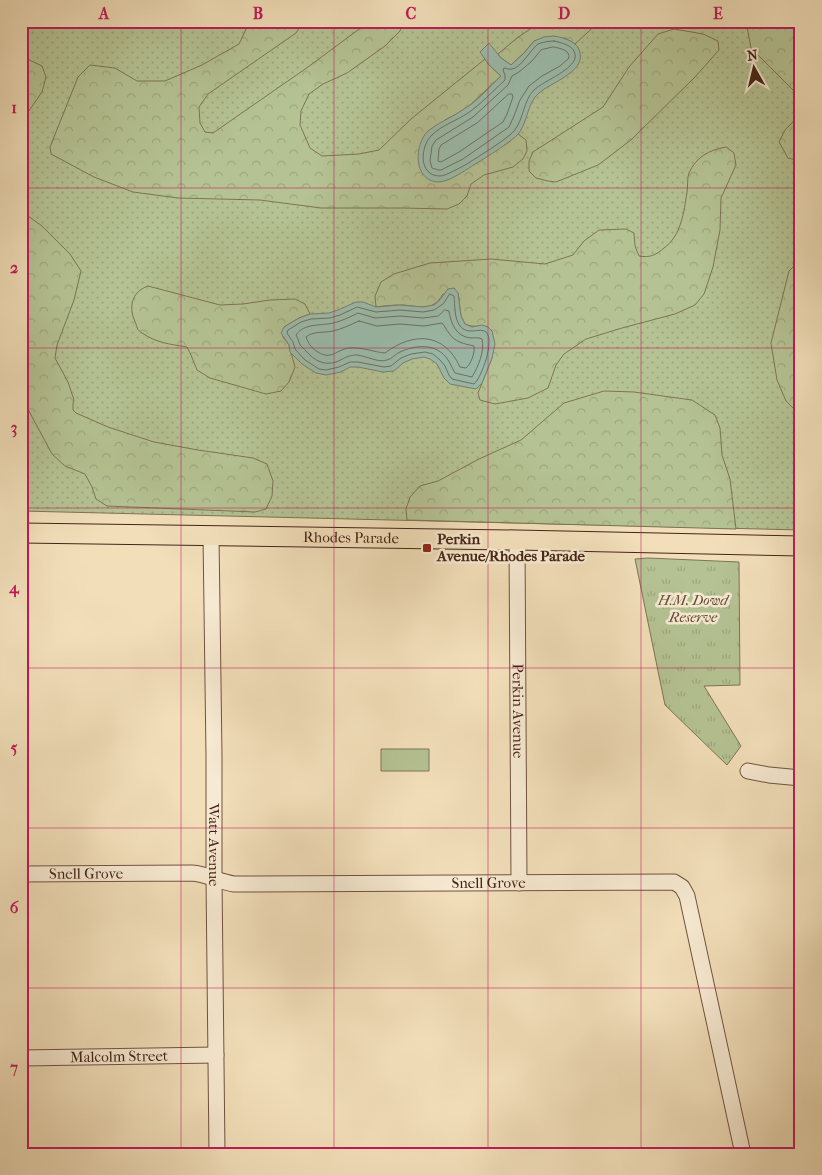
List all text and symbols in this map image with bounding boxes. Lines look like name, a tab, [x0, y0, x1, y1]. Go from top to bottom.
text: A	[98, 4, 110, 23]
text: B	[253, 4, 263, 23]
text: C	[406, 4, 417, 23]
text: D	[558, 4, 570, 23]
text: E	[713, 4, 723, 23]
north arrow	[730, 42, 780, 92]
text: N	[746, 46, 759, 65]
text: 1	[11, 98, 17, 117]
text: 2	[10, 258, 18, 277]
text: 3	[11, 418, 17, 438]
street label: Rhodes Parade	[303, 528, 400, 547]
place label: Perkin Avenue/Rhodes Parade	[436, 530, 586, 565]
marker: Perkin Avenue/Rhodes Parade	[421, 542, 433, 554]
text: 4	[8, 578, 20, 598]
park label: H.M. Dowd Reserve	[657, 591, 730, 626]
street label: Perkin Avenue	[509, 663, 527, 759]
text: 5	[11, 738, 18, 757]
street label: Watt Avenue	[205, 802, 223, 887]
street label: Snell Grove	[49, 864, 124, 883]
street label: Snell Grove	[451, 874, 526, 892]
text: 6	[10, 898, 19, 917]
street label: Malcolm Street	[70, 1047, 169, 1066]
text: 7	[9, 1058, 18, 1077]

